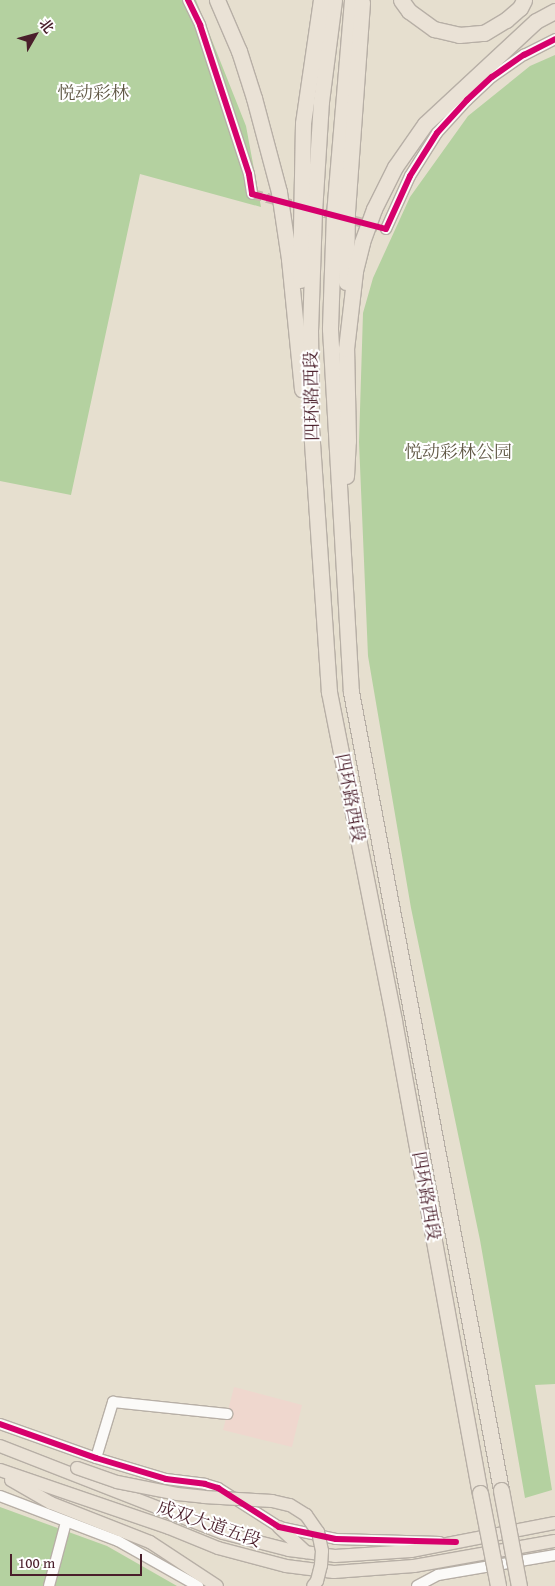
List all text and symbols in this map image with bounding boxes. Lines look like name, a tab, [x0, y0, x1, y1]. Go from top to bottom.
north arrow	[10, 10, 60, 60]
text: 北	[35, 14, 59, 37]
park label: 悦动彩林	[57, 82, 129, 104]
street label: 四环路西段	[300, 351, 324, 441]
park label: 悦动彩林公园	[404, 441, 512, 463]
street label: 四环路西段	[331, 752, 369, 844]
street label: 四环路西段	[408, 1150, 444, 1242]
street label: 成双大道五段	[154, 1496, 264, 1552]
scale bar	[12, 1544, 145, 1576]
text: 100 m	[18, 1552, 55, 1573]

